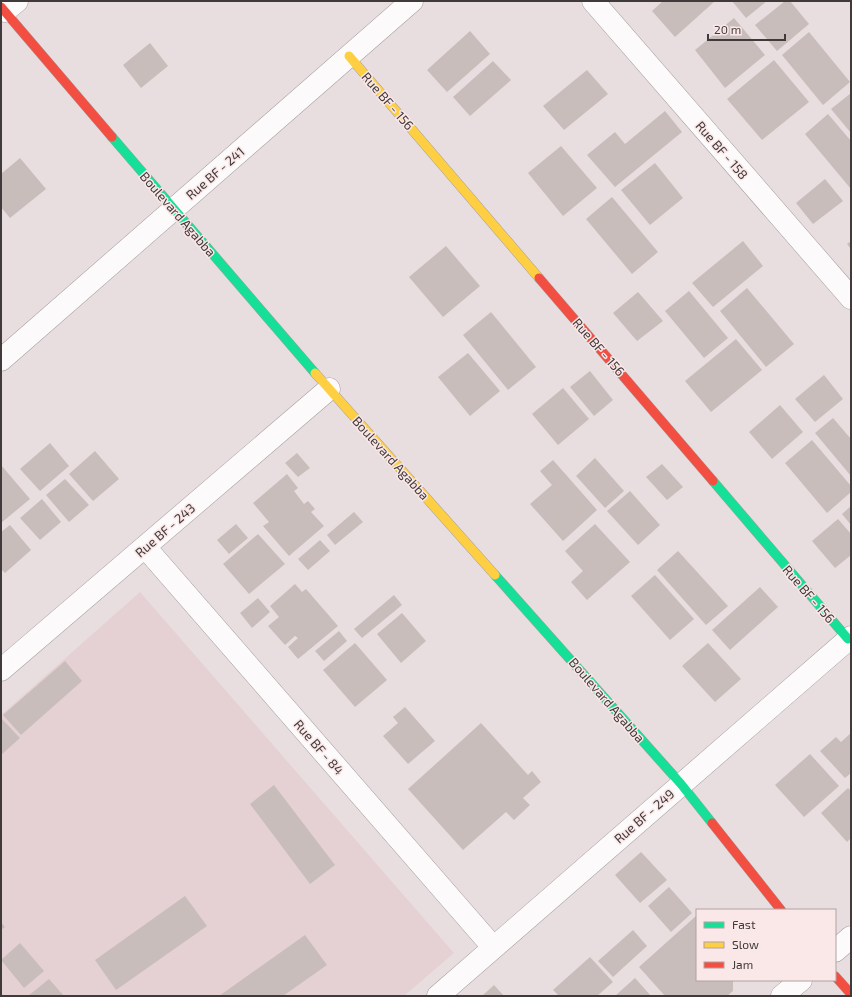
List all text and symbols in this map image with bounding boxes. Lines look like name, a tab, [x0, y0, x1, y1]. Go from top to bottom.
scale bar	[708, 16, 785, 42]
text: 20 m	[714, 22, 741, 36]
street label: Rue BF - 156	[359, 69, 417, 133]
street label: Rue BF - 158	[692, 118, 752, 182]
street label: Rue BF - 241	[182, 143, 248, 203]
street label: Boulevard Agabba	[137, 168, 219, 260]
street label: Rue BF - 156	[570, 315, 628, 379]
street label: Boulevard Agabba	[349, 413, 433, 503]
street label: Rue BF - 243	[132, 500, 198, 560]
street label: Rue BF - 156	[780, 562, 838, 626]
street label: Boulevard Agabba	[566, 654, 648, 746]
street label: Rue BF - 84	[291, 716, 347, 778]
street label: Rue BF - 249	[611, 786, 677, 846]
legend	[696, 909, 836, 981]
text: Fast	[732, 917, 756, 931]
text: Slow	[732, 937, 759, 951]
text: Jam	[732, 957, 753, 971]

